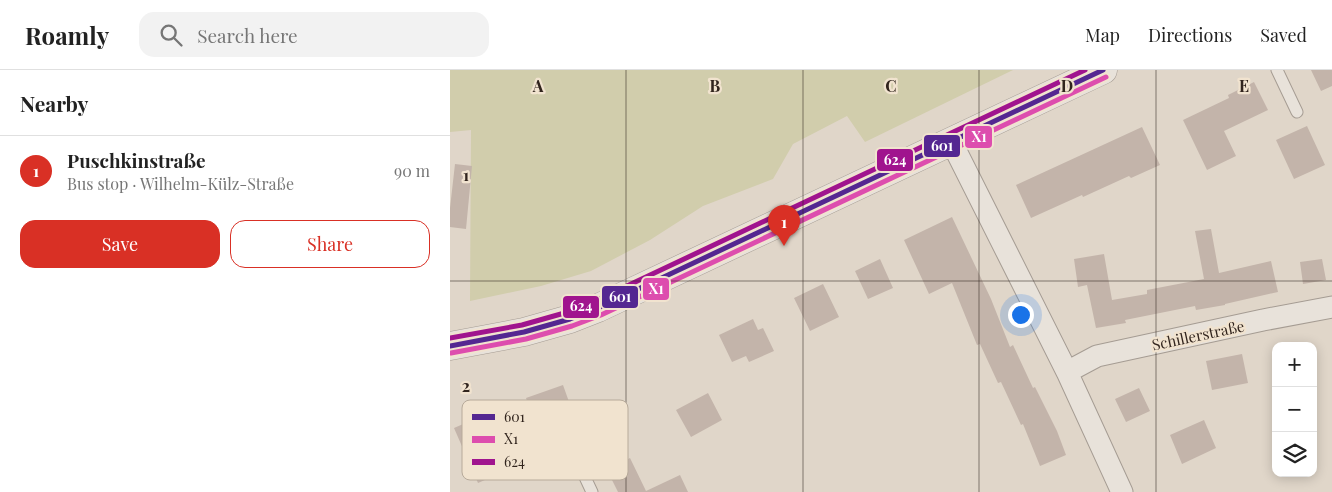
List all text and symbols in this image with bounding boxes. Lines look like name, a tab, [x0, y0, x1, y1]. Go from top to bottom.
search box	[139, 12, 489, 57]
text: Roamly	[25, 19, 109, 51]
icon: search	[157, 21, 185, 49]
text: Search here	[197, 22, 298, 48]
text: Map	[1085, 23, 1120, 47]
text: Directions	[1148, 23, 1232, 47]
text: Saved	[1260, 23, 1307, 47]
text: A	[532, 75, 544, 96]
text: B	[710, 75, 721, 96]
text: C	[885, 75, 897, 96]
text: D	[1061, 75, 1073, 96]
text: E	[1239, 75, 1249, 96]
text: Nearby	[20, 89, 89, 117]
line badge: X1	[964, 125, 993, 149]
text: X1	[971, 127, 987, 146]
line badge: 601	[923, 134, 961, 158]
text: 601	[931, 136, 953, 155]
text: Puschkinstraße	[67, 147, 205, 173]
line badge: 624	[876, 148, 914, 172]
text: 624	[884, 150, 906, 169]
text: 1	[33, 160, 39, 181]
text: 90 m	[394, 160, 430, 181]
text: 1	[463, 164, 469, 185]
text: Bus stop · Wilhelm-Külz-Straße	[67, 173, 294, 194]
pin: 1	[768, 205, 800, 246]
button: Save	[20, 220, 220, 268]
button: Share	[230, 220, 430, 268]
line badge: X1	[642, 277, 670, 301]
text: X1	[648, 279, 664, 298]
line badge: 601	[601, 285, 639, 309]
text: 601	[609, 287, 631, 306]
line badge: 624	[562, 295, 600, 319]
text: 624	[570, 296, 592, 315]
your location	[1008, 302, 1034, 328]
street label: Schillerstraße	[1150, 315, 1246, 355]
map controls	[1272, 342, 1317, 477]
button: +	[1272, 342, 1317, 387]
text: 2	[462, 375, 470, 396]
button: −	[1272, 387, 1317, 432]
legend	[462, 400, 628, 480]
text: 601	[504, 407, 525, 426]
text: X1	[504, 429, 518, 448]
button: layers	[1272, 432, 1317, 477]
text: 624	[504, 452, 525, 471]

